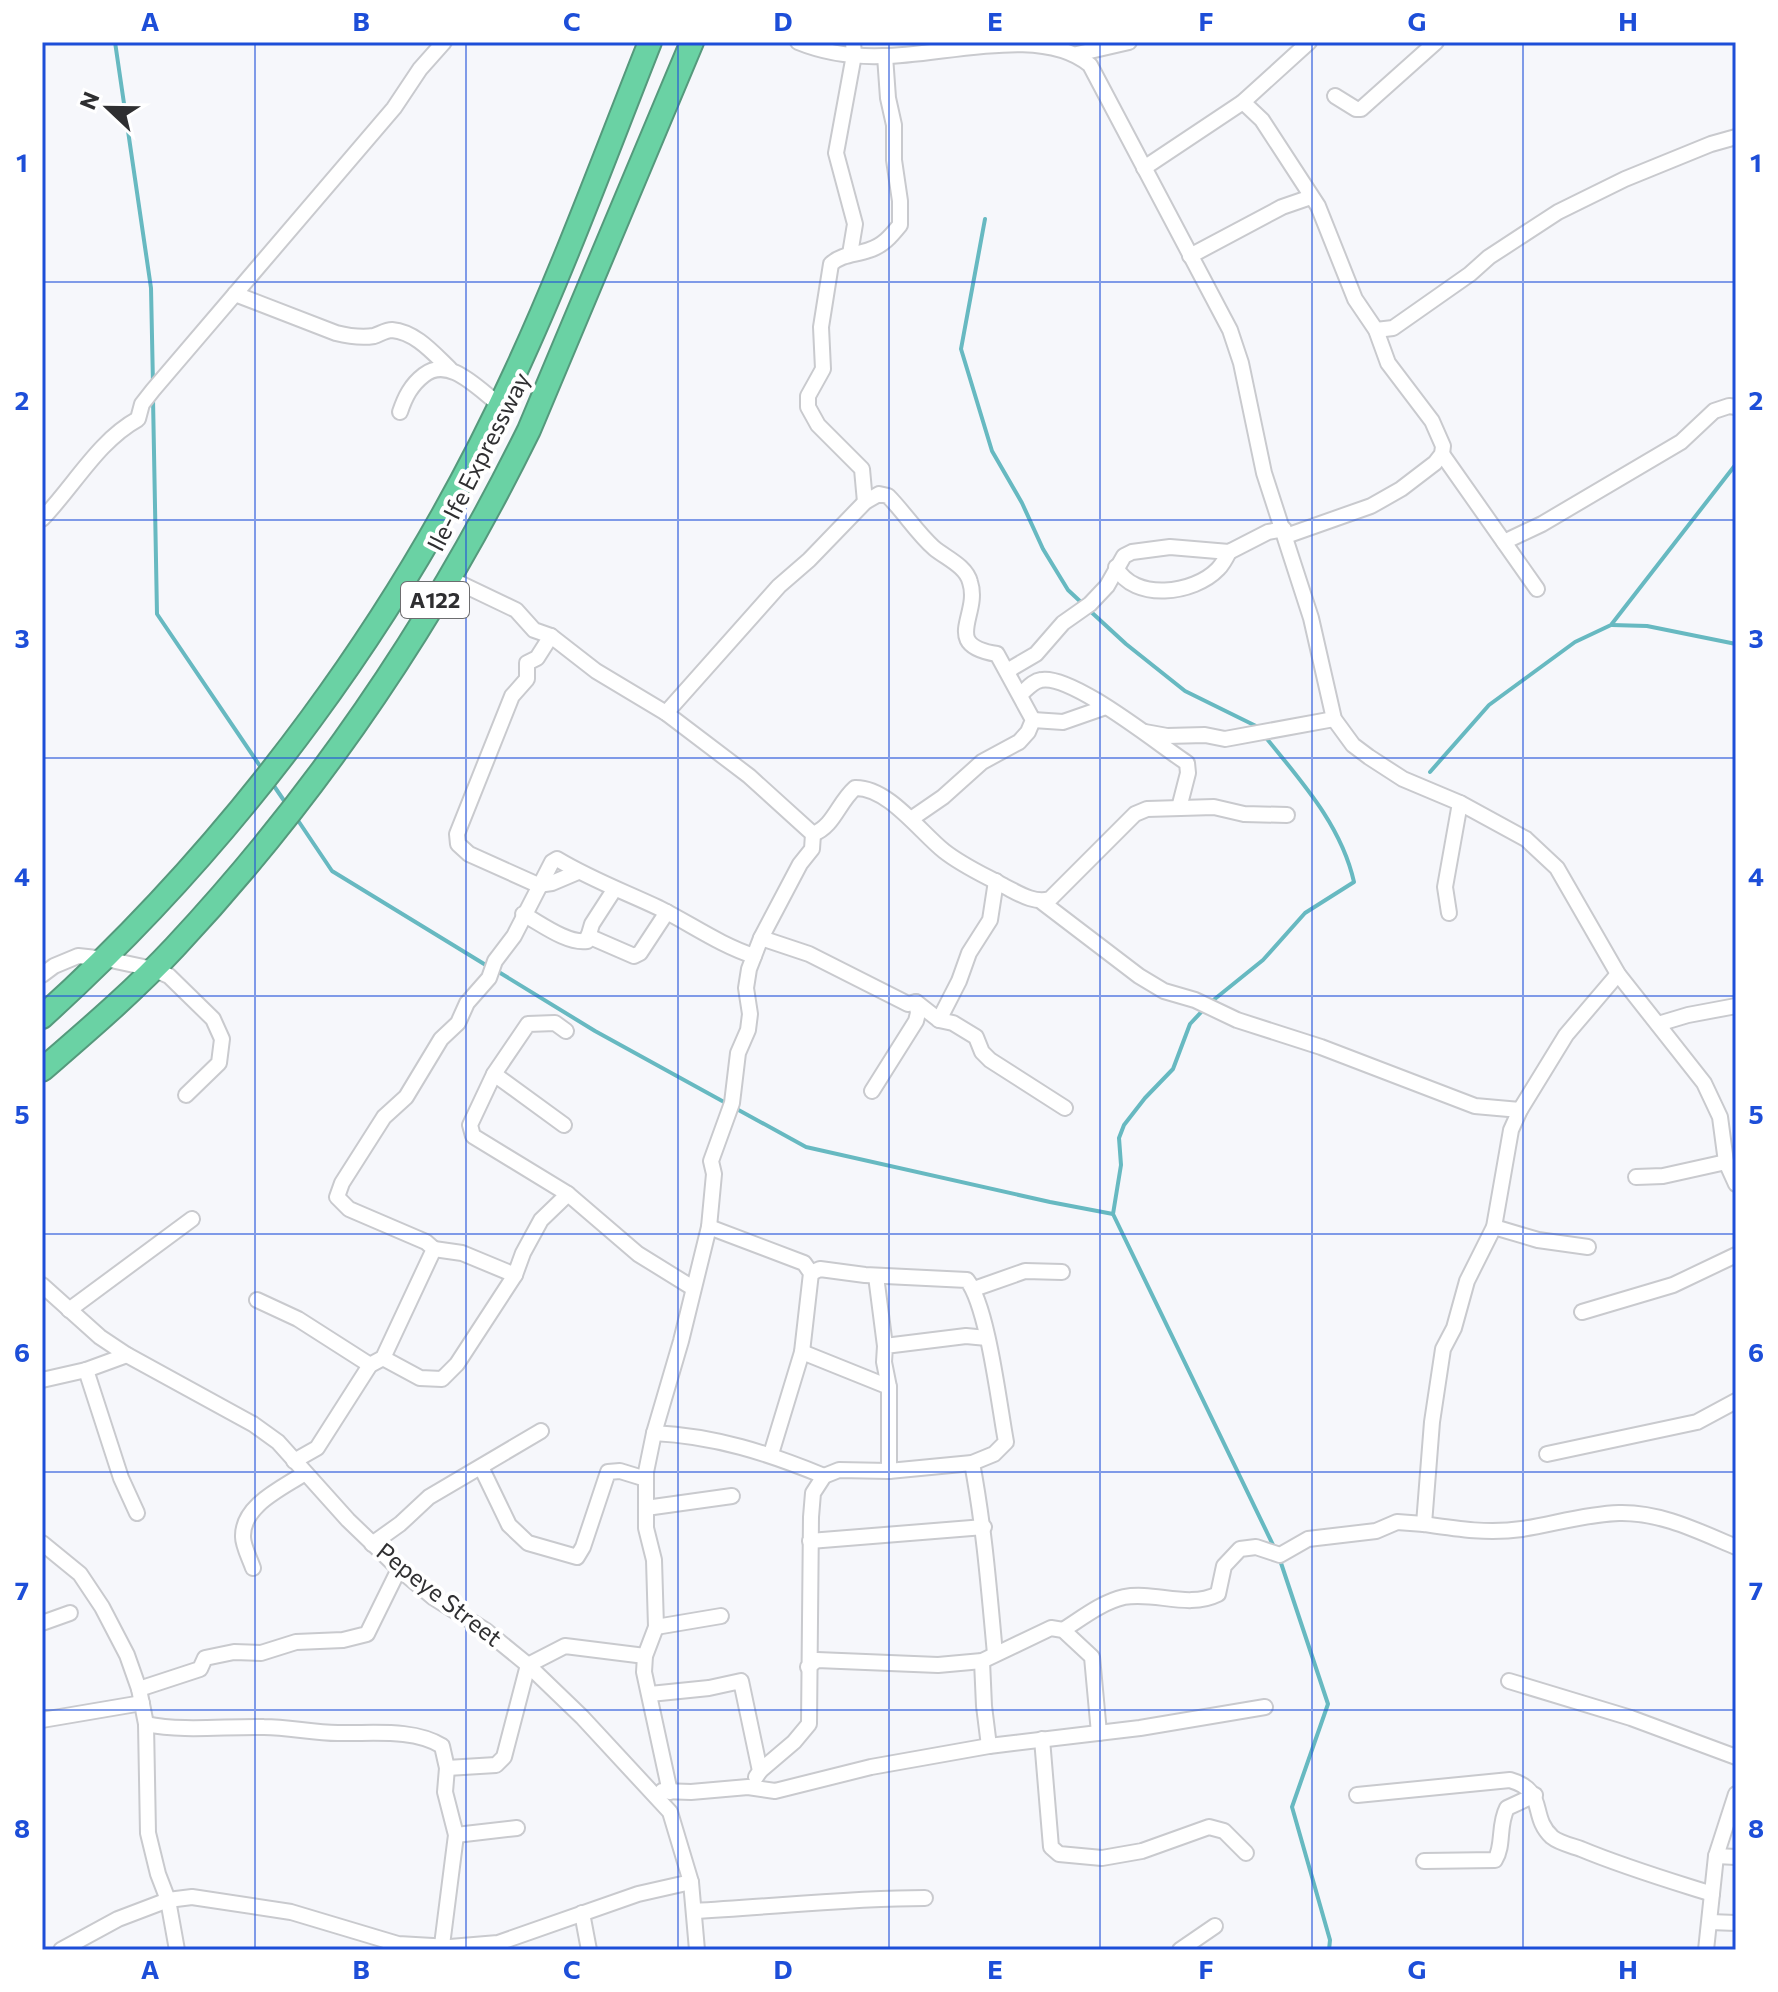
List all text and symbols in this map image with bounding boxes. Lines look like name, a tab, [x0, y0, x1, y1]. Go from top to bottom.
text: A	[141, 5, 160, 36]
text: B	[352, 5, 370, 36]
text: C	[563, 5, 581, 36]
text: D	[773, 5, 793, 36]
text: E	[987, 5, 1003, 36]
text: F	[1198, 5, 1214, 36]
text: G	[1408, 5, 1426, 36]
text: H	[1618, 5, 1638, 36]
north arrow	[68, 68, 148, 148]
text: N	[73, 88, 105, 113]
text: 1	[16, 146, 28, 177]
text: 1	[1750, 146, 1762, 177]
street label: Ile-Ife Expressway	[420, 367, 535, 556]
text: 2	[15, 384, 29, 415]
text: 2	[1749, 384, 1763, 415]
road number: A122	[401, 582, 469, 618]
text: 3	[14, 622, 30, 653]
text: 3	[1748, 622, 1764, 653]
text: 4	[14, 860, 30, 891]
text: 4	[1748, 860, 1764, 891]
text: 5	[14, 1098, 30, 1129]
text: 5	[1748, 1098, 1764, 1129]
text: 6	[14, 1336, 30, 1367]
text: 6	[1748, 1336, 1764, 1367]
street label: Pepeye Street	[372, 1536, 508, 1652]
text: 7	[15, 1574, 29, 1605]
text: 7	[1749, 1574, 1763, 1605]
text: 8	[14, 1812, 30, 1843]
text: 8	[1748, 1812, 1764, 1843]
text: A	[141, 1953, 160, 1984]
text: B	[352, 1953, 370, 1984]
text: C	[563, 1953, 581, 1984]
text: D	[773, 1953, 793, 1984]
text: E	[987, 1953, 1003, 1984]
text: F	[1198, 1953, 1214, 1984]
text: G	[1408, 1953, 1426, 1984]
text: H	[1618, 1953, 1638, 1984]

